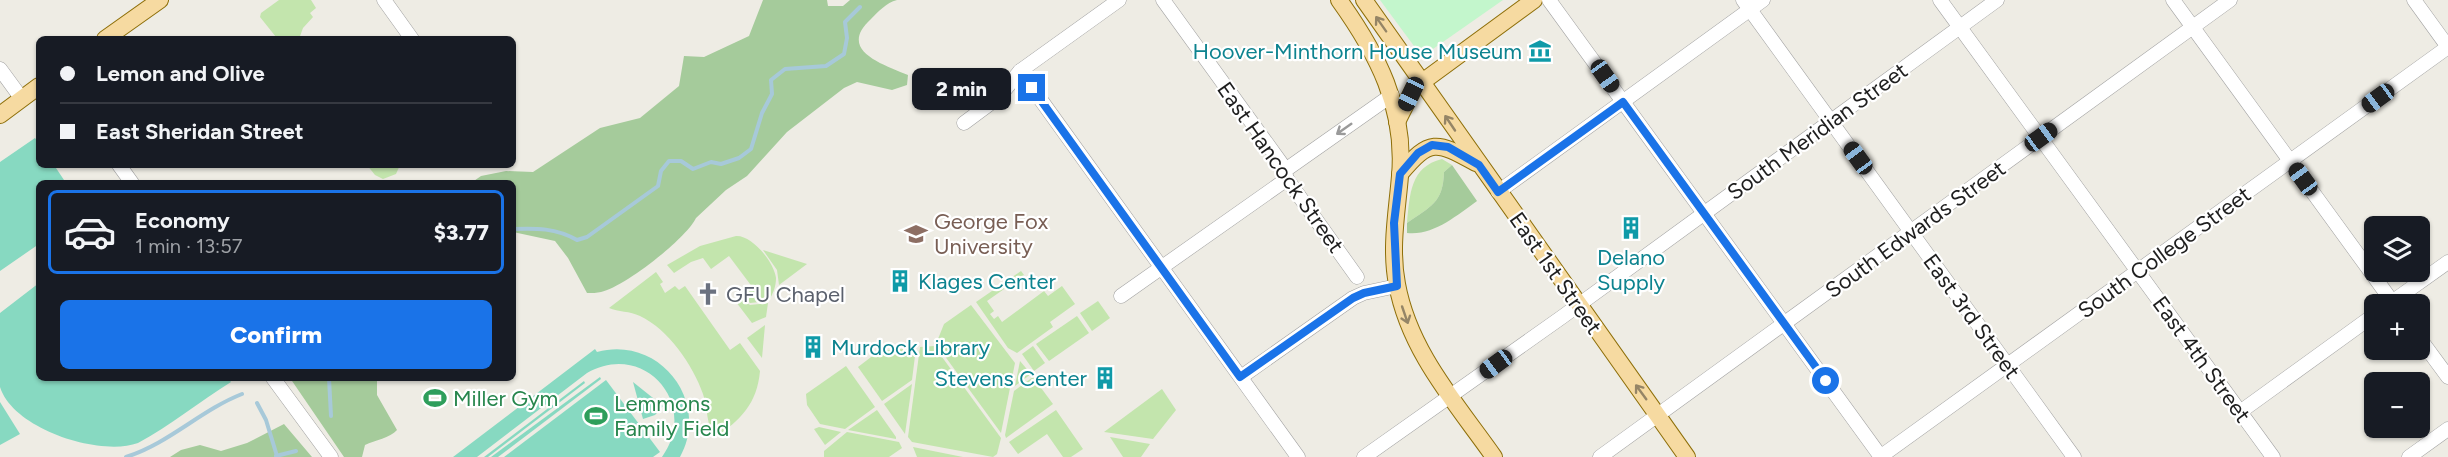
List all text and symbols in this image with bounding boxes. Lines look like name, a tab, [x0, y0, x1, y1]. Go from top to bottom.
one-way arrow	[1375, 16, 1387, 32]
place label: Hoover-Minthorn House Museum	[1193, 38, 1522, 65]
museum icon: Hoover-Minthorn House Museum	[1527, 38, 1553, 64]
car	[1587, 56, 1623, 96]
street label: South Meridian Street	[1722, 57, 1913, 206]
text: Lemon and Olive	[96, 60, 265, 87]
callout: 2 min	[912, 67, 1011, 109]
route end	[1018, 74, 1045, 101]
car	[1395, 74, 1427, 114]
text: 2 min	[936, 77, 987, 101]
street label: East Hancock Street	[1211, 77, 1350, 258]
car	[2358, 80, 2398, 116]
one-way arrow	[1444, 115, 1456, 132]
text: East Sheridan Street	[96, 118, 304, 145]
car	[2021, 119, 2061, 155]
one-way arrow	[1337, 123, 1353, 135]
car	[1840, 138, 1876, 178]
street label: South Edwards Street	[1820, 155, 2011, 304]
car	[2285, 159, 2321, 199]
street label: South College Street	[2073, 181, 2256, 324]
icon: car	[63, 205, 117, 259]
text: Economy	[135, 207, 230, 234]
street label: East 1st Street	[1504, 207, 1608, 340]
place label: George Fox University	[934, 208, 1049, 260]
building icon: Delano Supply	[1618, 215, 1644, 241]
map controls	[2364, 216, 2430, 438]
button: layers	[2364, 216, 2430, 282]
text: $3.77	[434, 219, 489, 246]
school or university icon: George Fox University	[903, 221, 929, 247]
text: 1 min · 13:57	[135, 234, 242, 258]
place label: Delano Supply	[1597, 244, 1666, 296]
street label: East 3rd Street	[1917, 249, 2026, 384]
building icon: Klages Center	[887, 268, 913, 294]
place label: Klages Center	[918, 268, 1057, 295]
church icon: GFU Chapel	[695, 281, 721, 307]
place label: GFU Chapel	[726, 281, 845, 308]
street label: East 4th Street	[2147, 291, 2256, 428]
button: +	[2364, 294, 2430, 360]
button: Confirm	[60, 300, 492, 369]
one-way arrow	[1400, 305, 1411, 324]
building icon: Murdock Library	[800, 334, 826, 360]
place label: Murdock Library	[831, 334, 991, 361]
car	[1476, 346, 1516, 382]
place label: Stevens Center	[934, 365, 1088, 392]
building icon: Stevens Center	[1092, 365, 1118, 391]
route start	[1812, 367, 1839, 394]
button: −	[2364, 372, 2430, 438]
sports icon: Miller Gym	[422, 385, 448, 411]
place label: Miller Gym	[453, 385, 558, 412]
one-way arrow	[1635, 385, 1647, 401]
place label: Lemmons Family Field	[614, 390, 730, 442]
sports icon: Lemmons Family Field	[583, 403, 609, 429]

